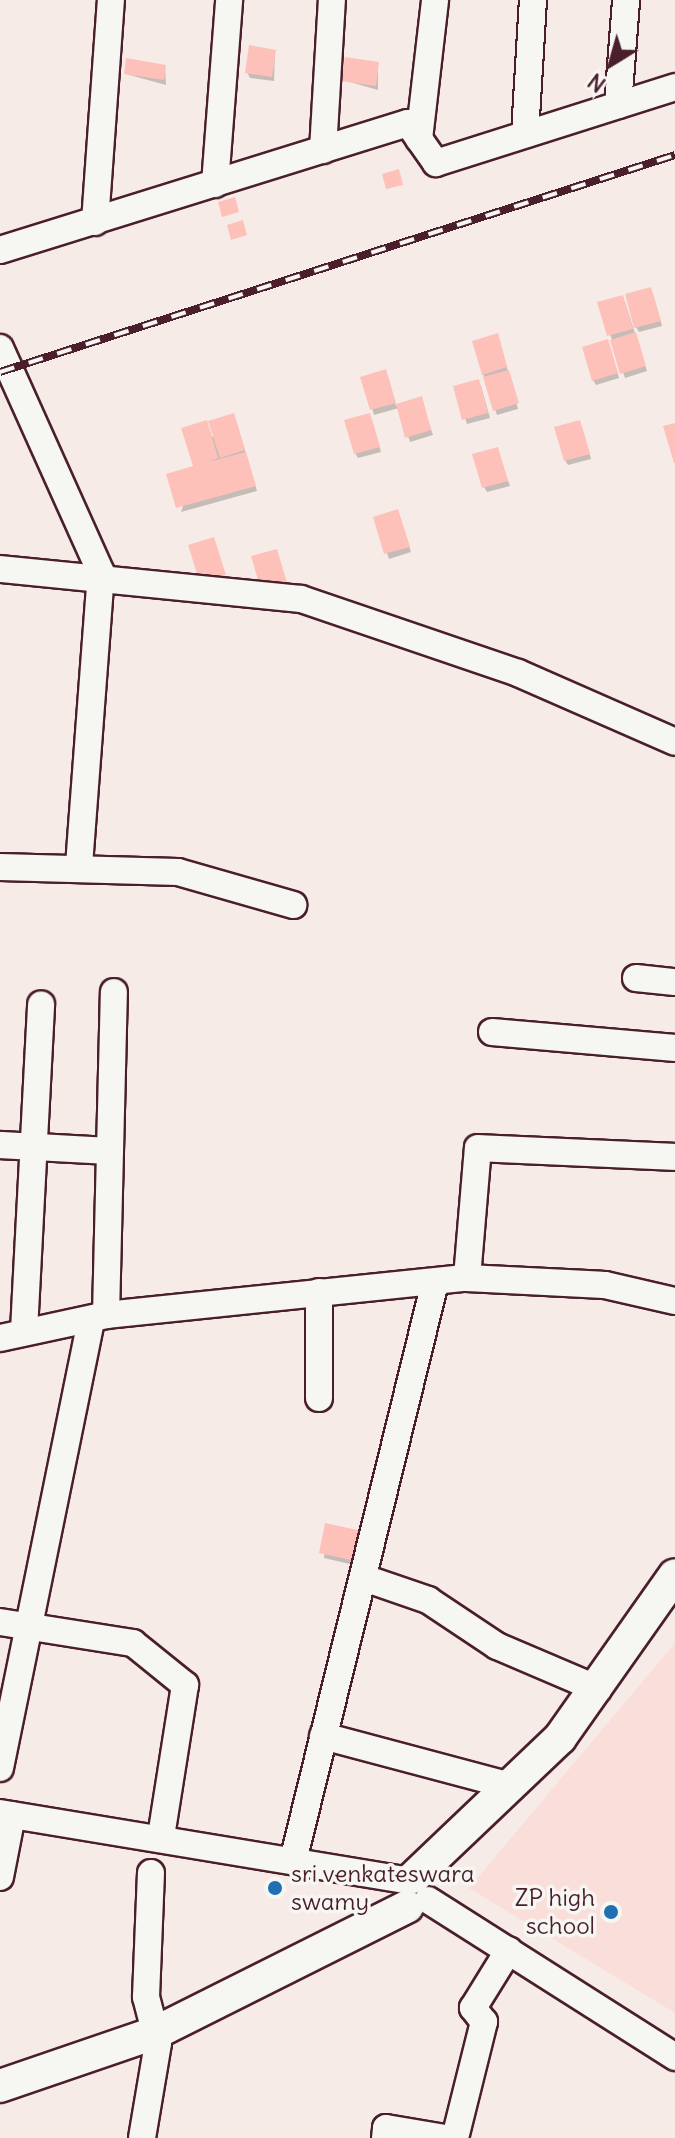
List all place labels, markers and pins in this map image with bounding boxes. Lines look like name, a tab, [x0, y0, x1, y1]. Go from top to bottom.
place label: sri venkateswara swamy	[291, 1860, 475, 1916]
marker: sri venkateswara swamy	[266, 1879, 284, 1897]
place label: ZP high school	[515, 1884, 595, 1940]
marker: ZP high school	[602, 1903, 620, 1921]

